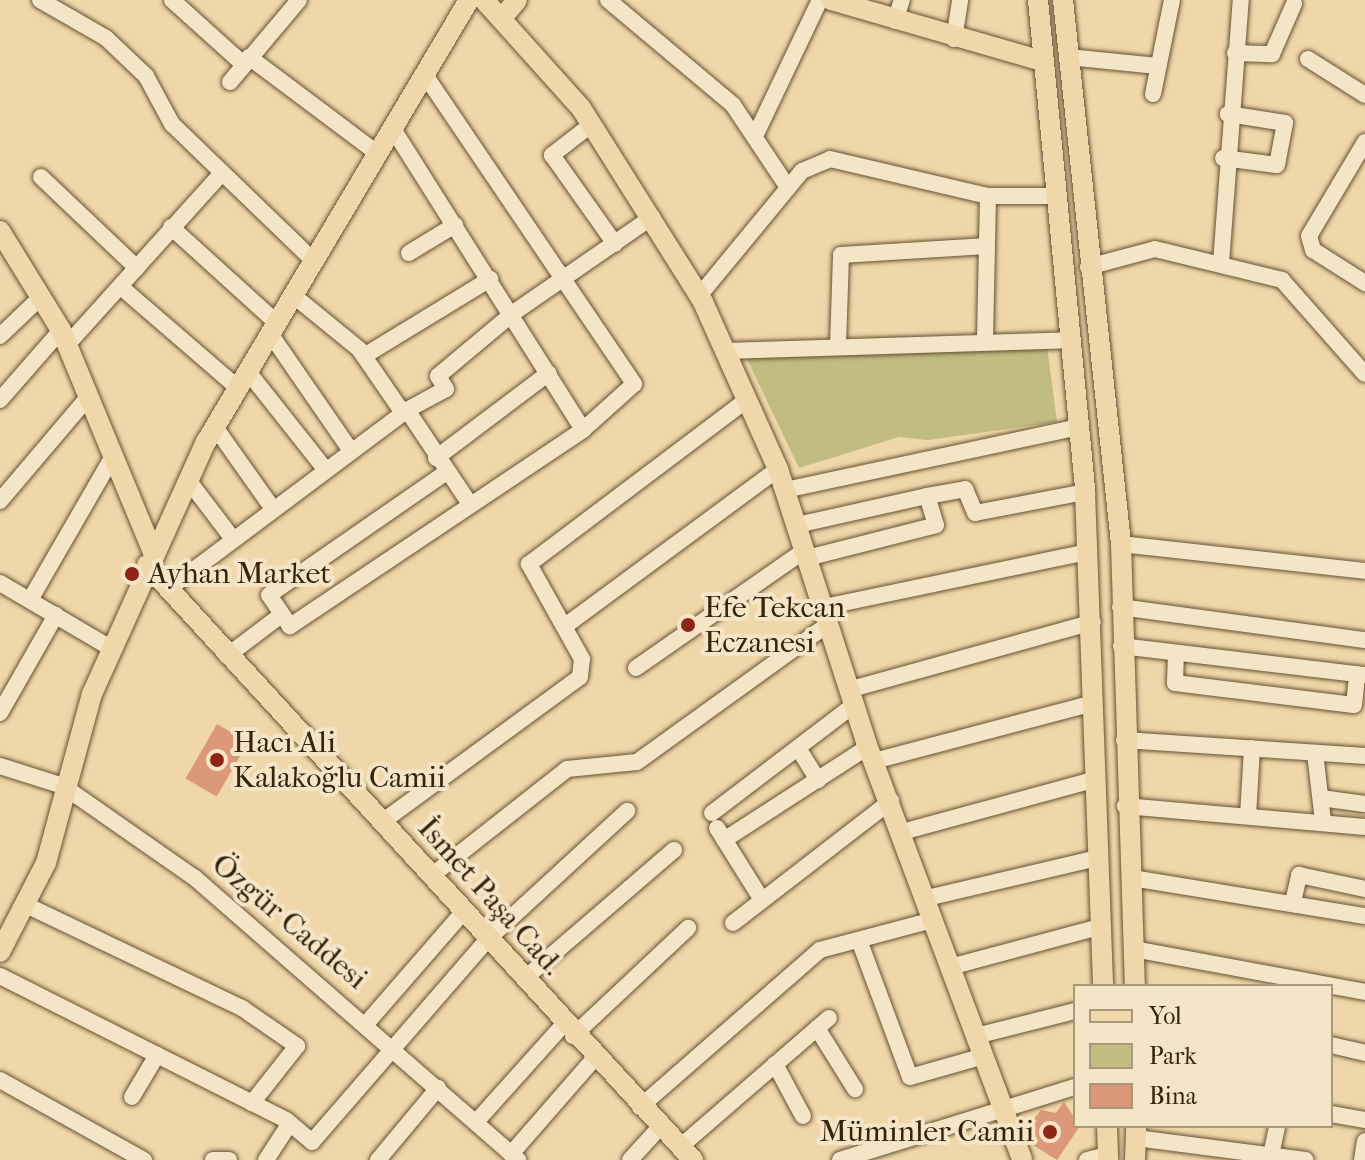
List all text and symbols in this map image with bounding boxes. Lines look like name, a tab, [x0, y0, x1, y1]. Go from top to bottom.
place label: Ayhan Market	[148, 556, 331, 592]
marker: Ayhan Market	[123, 565, 141, 583]
place label: Efe Tekcan Eczanesi	[704, 590, 845, 660]
marker: Efe Tekcan Eczanesi	[679, 616, 697, 634]
place label: Hacı Ali Kalakoğlu Camii	[233, 725, 446, 796]
marker: Hacı Ali Kalakoğlu Camii	[208, 751, 226, 769]
street label: İsmet Paşa Cad.	[410, 811, 570, 983]
street label: Özgür Caddesi	[204, 847, 374, 997]
legend	[1073, 984, 1333, 1128]
text: Yol	[1149, 1002, 1182, 1030]
text: Park	[1149, 1042, 1197, 1070]
text: Bina	[1149, 1082, 1197, 1110]
place label: Müminler Camii	[820, 1114, 1034, 1150]
marker: Müminler Camii	[1041, 1123, 1059, 1141]

